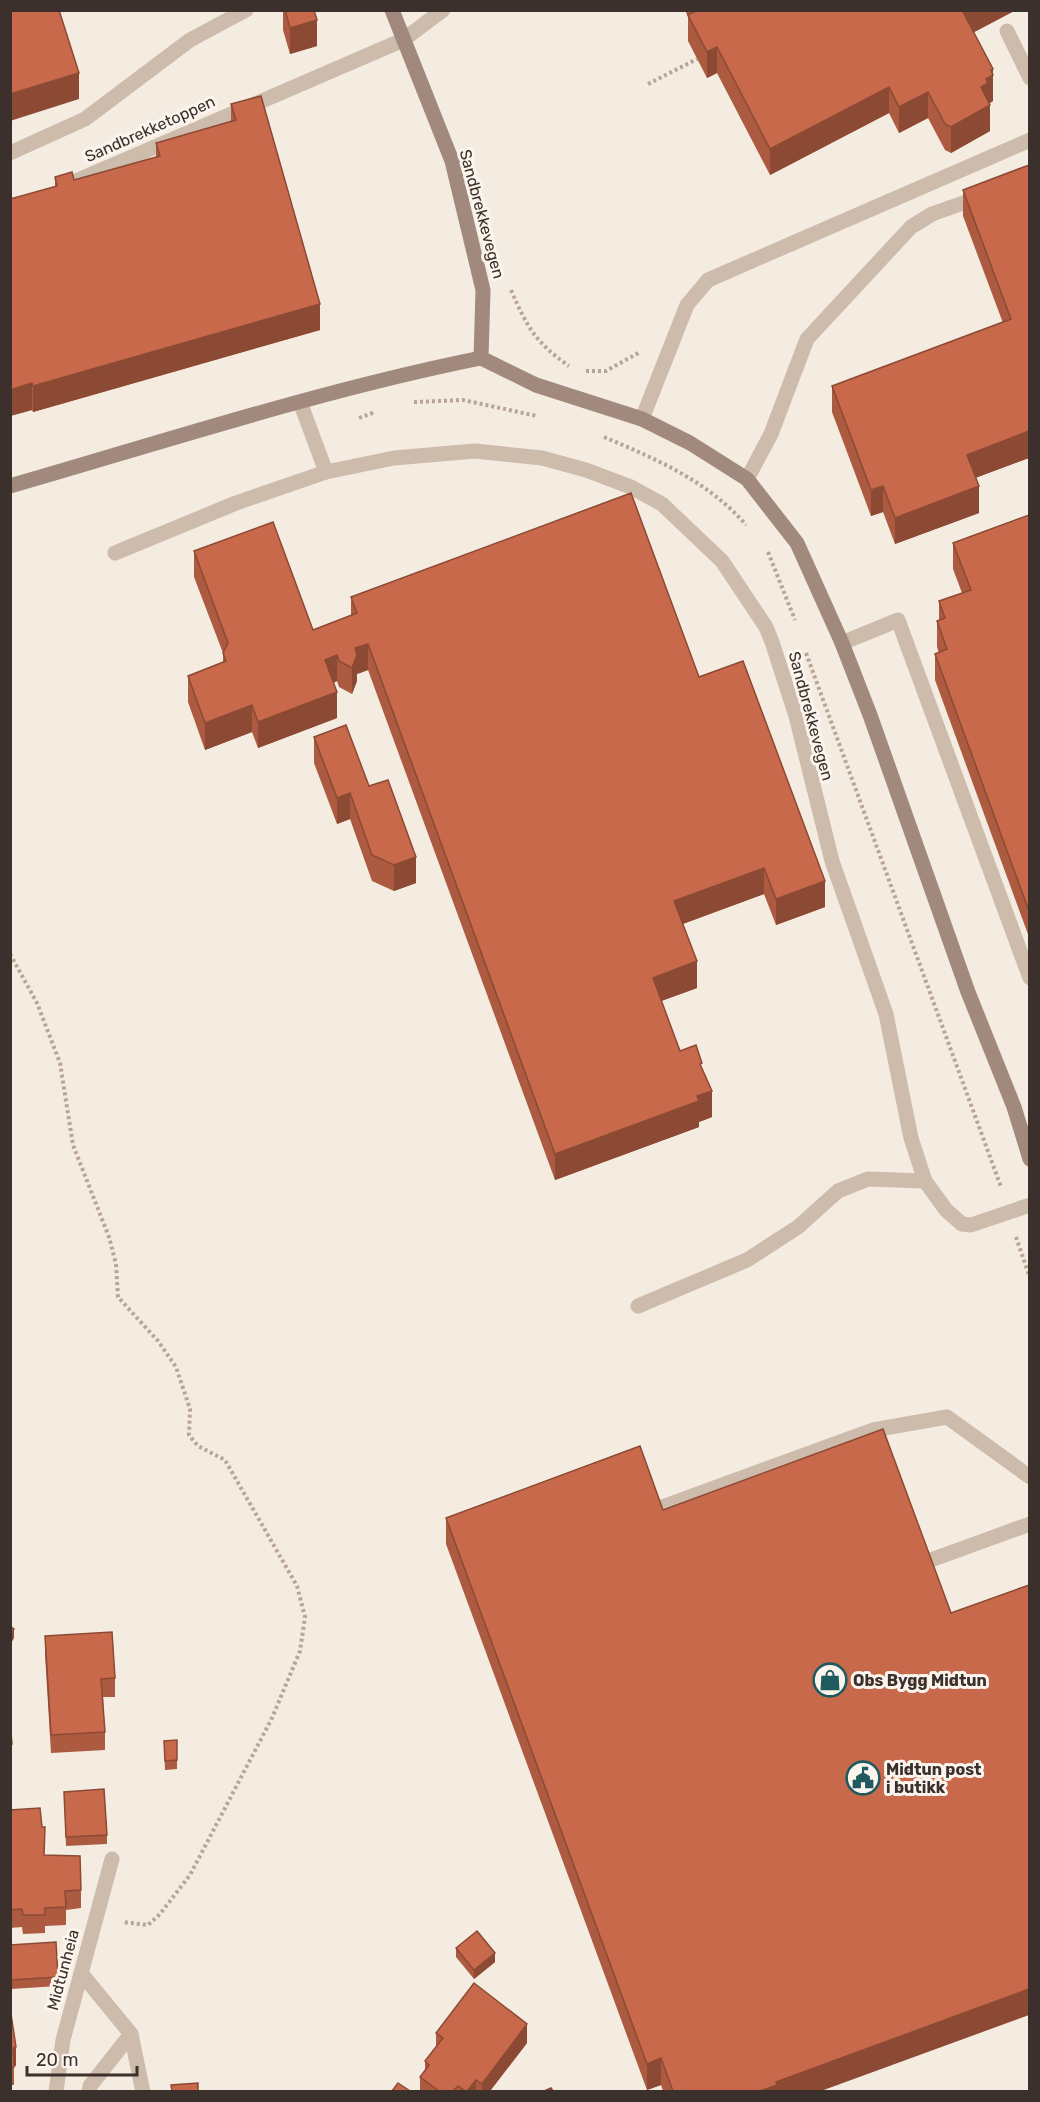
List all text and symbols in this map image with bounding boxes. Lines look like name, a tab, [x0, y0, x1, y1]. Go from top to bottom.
street label: Sandbrekketoppen	[82, 92, 218, 166]
street label: Sandbrekkevegen	[456, 147, 508, 281]
street label: Sandbrekkevegen	[785, 649, 837, 783]
shop icon: Obs Bygg Midtun	[812, 1662, 848, 1698]
place label: Obs Bygg Midtun	[853, 1671, 987, 1690]
public building icon: Midtun post i butikk	[845, 1760, 881, 1796]
place label: Midtun post i butikk	[886, 1760, 982, 1797]
street label: Midtunheia	[43, 1927, 83, 2013]
scale bar	[27, 2039, 136, 2077]
text: 20 m	[36, 2049, 78, 2071]

